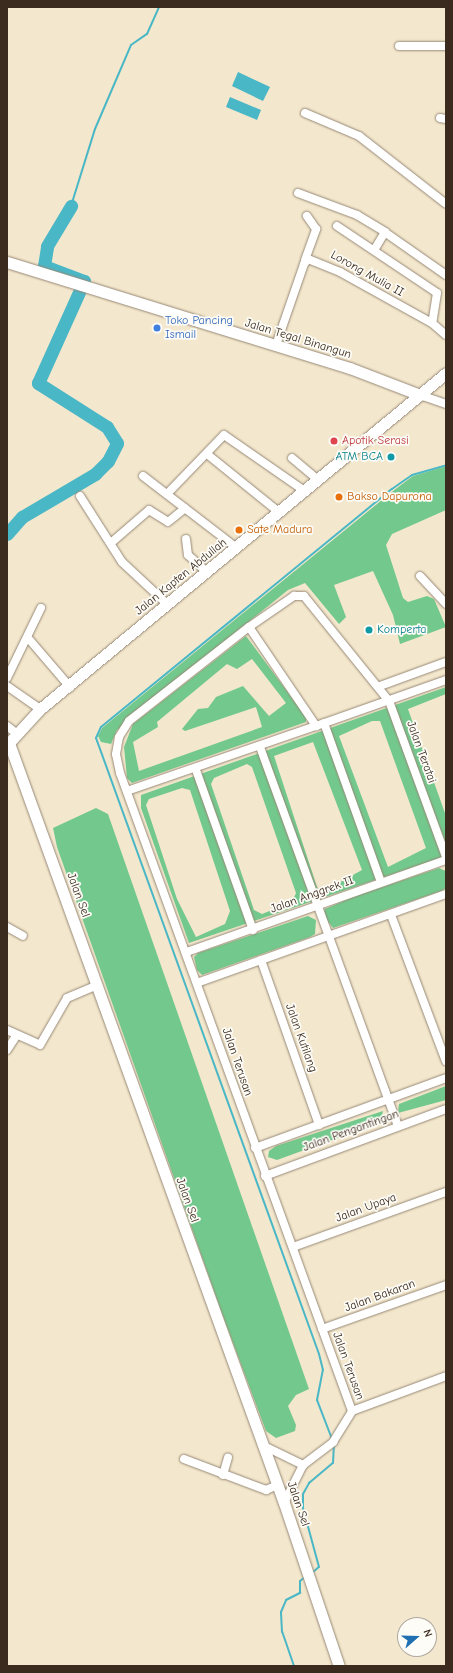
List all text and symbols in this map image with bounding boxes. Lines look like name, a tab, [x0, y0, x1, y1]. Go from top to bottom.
street label: Lorong Mulia II	[328, 248, 406, 300]
place label: Toko Pancing Ismail	[165, 314, 233, 342]
street label: Jalan Tegal Binangun	[243, 316, 353, 362]
marker: Toko Pancing Ismail	[152, 323, 162, 333]
place label: Apotik Serasi	[342, 434, 409, 448]
marker: Apotik Serasi	[329, 436, 339, 446]
place label: ATM BCA	[336, 450, 383, 464]
marker: ATM BCA	[386, 452, 396, 462]
place label: Bakso Dapurona	[347, 490, 432, 504]
marker: Bakso Dapurona	[334, 492, 344, 502]
place label: Sate Madura	[247, 523, 312, 537]
marker: Sate Madura	[234, 525, 244, 535]
street label: Jalan Kapten Abdullah	[132, 536, 230, 618]
place label: Komperta	[377, 623, 426, 637]
marker: Komperta	[364, 625, 374, 635]
street label: Jalan Teratai	[403, 719, 439, 785]
street label: Jalan Sel	[63, 871, 93, 919]
street label: Jalan Anggrek II	[269, 873, 355, 917]
street label: Jalan Kutilang	[282, 1002, 320, 1074]
street label: Jalan Terusan	[219, 1026, 255, 1098]
street label: Jalan Pengantingan	[301, 1107, 401, 1155]
street label: Jalan Sel	[172, 1176, 202, 1224]
street label: Jalan Upaya	[334, 1190, 398, 1226]
street label: Jalan Bakaran	[343, 1277, 417, 1315]
street label: Jalan Terusan	[329, 1330, 367, 1402]
street label: Jalan Sel	[284, 1480, 312, 1528]
north arrow	[397, 1617, 437, 1657]
text: N	[420, 1627, 435, 1639]

